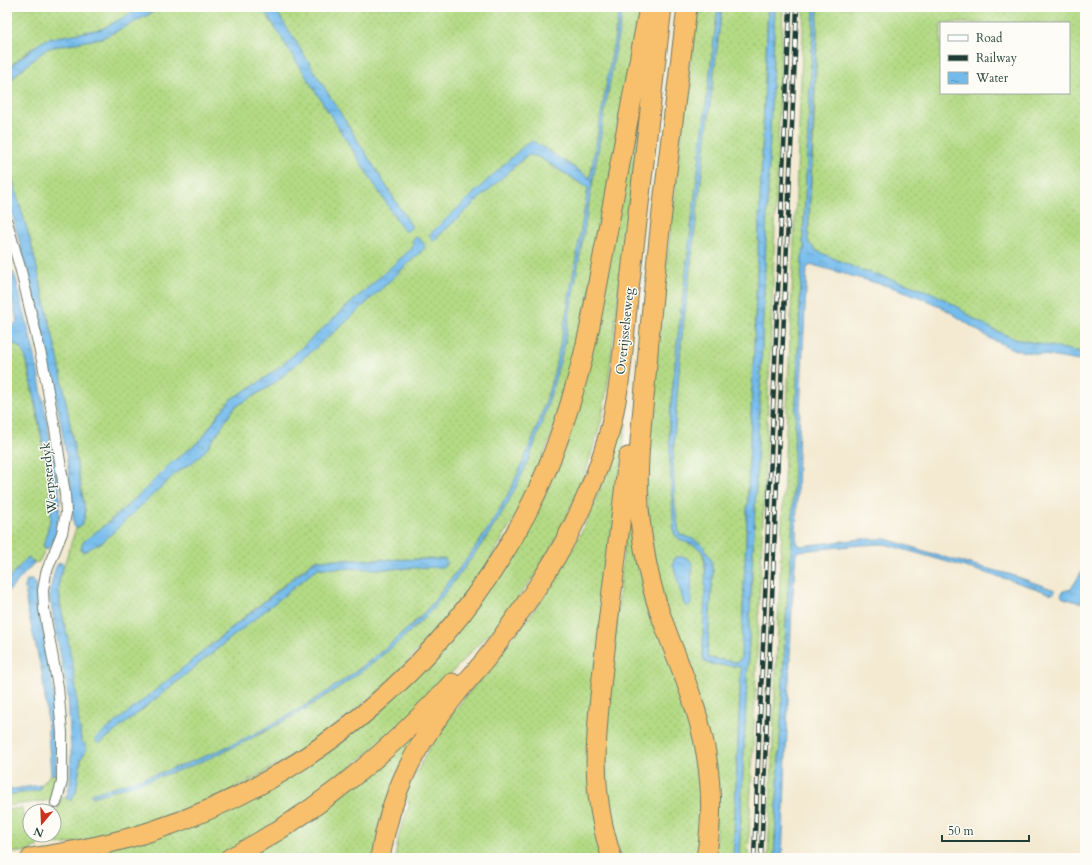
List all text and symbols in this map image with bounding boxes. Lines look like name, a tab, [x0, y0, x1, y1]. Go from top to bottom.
legend	[940, 22, 1070, 94]
text: Road	[976, 30, 1003, 46]
text: Railway	[976, 50, 1018, 66]
text: Water	[975, 70, 1009, 86]
street label: Overijsselseweg	[611, 286, 639, 376]
street label: Werpsterdyk	[36, 441, 62, 516]
north arrow	[22, 803, 62, 843]
scale bar	[942, 817, 1029, 843]
text: N	[32, 823, 46, 841]
text: 50 m	[948, 823, 975, 839]

